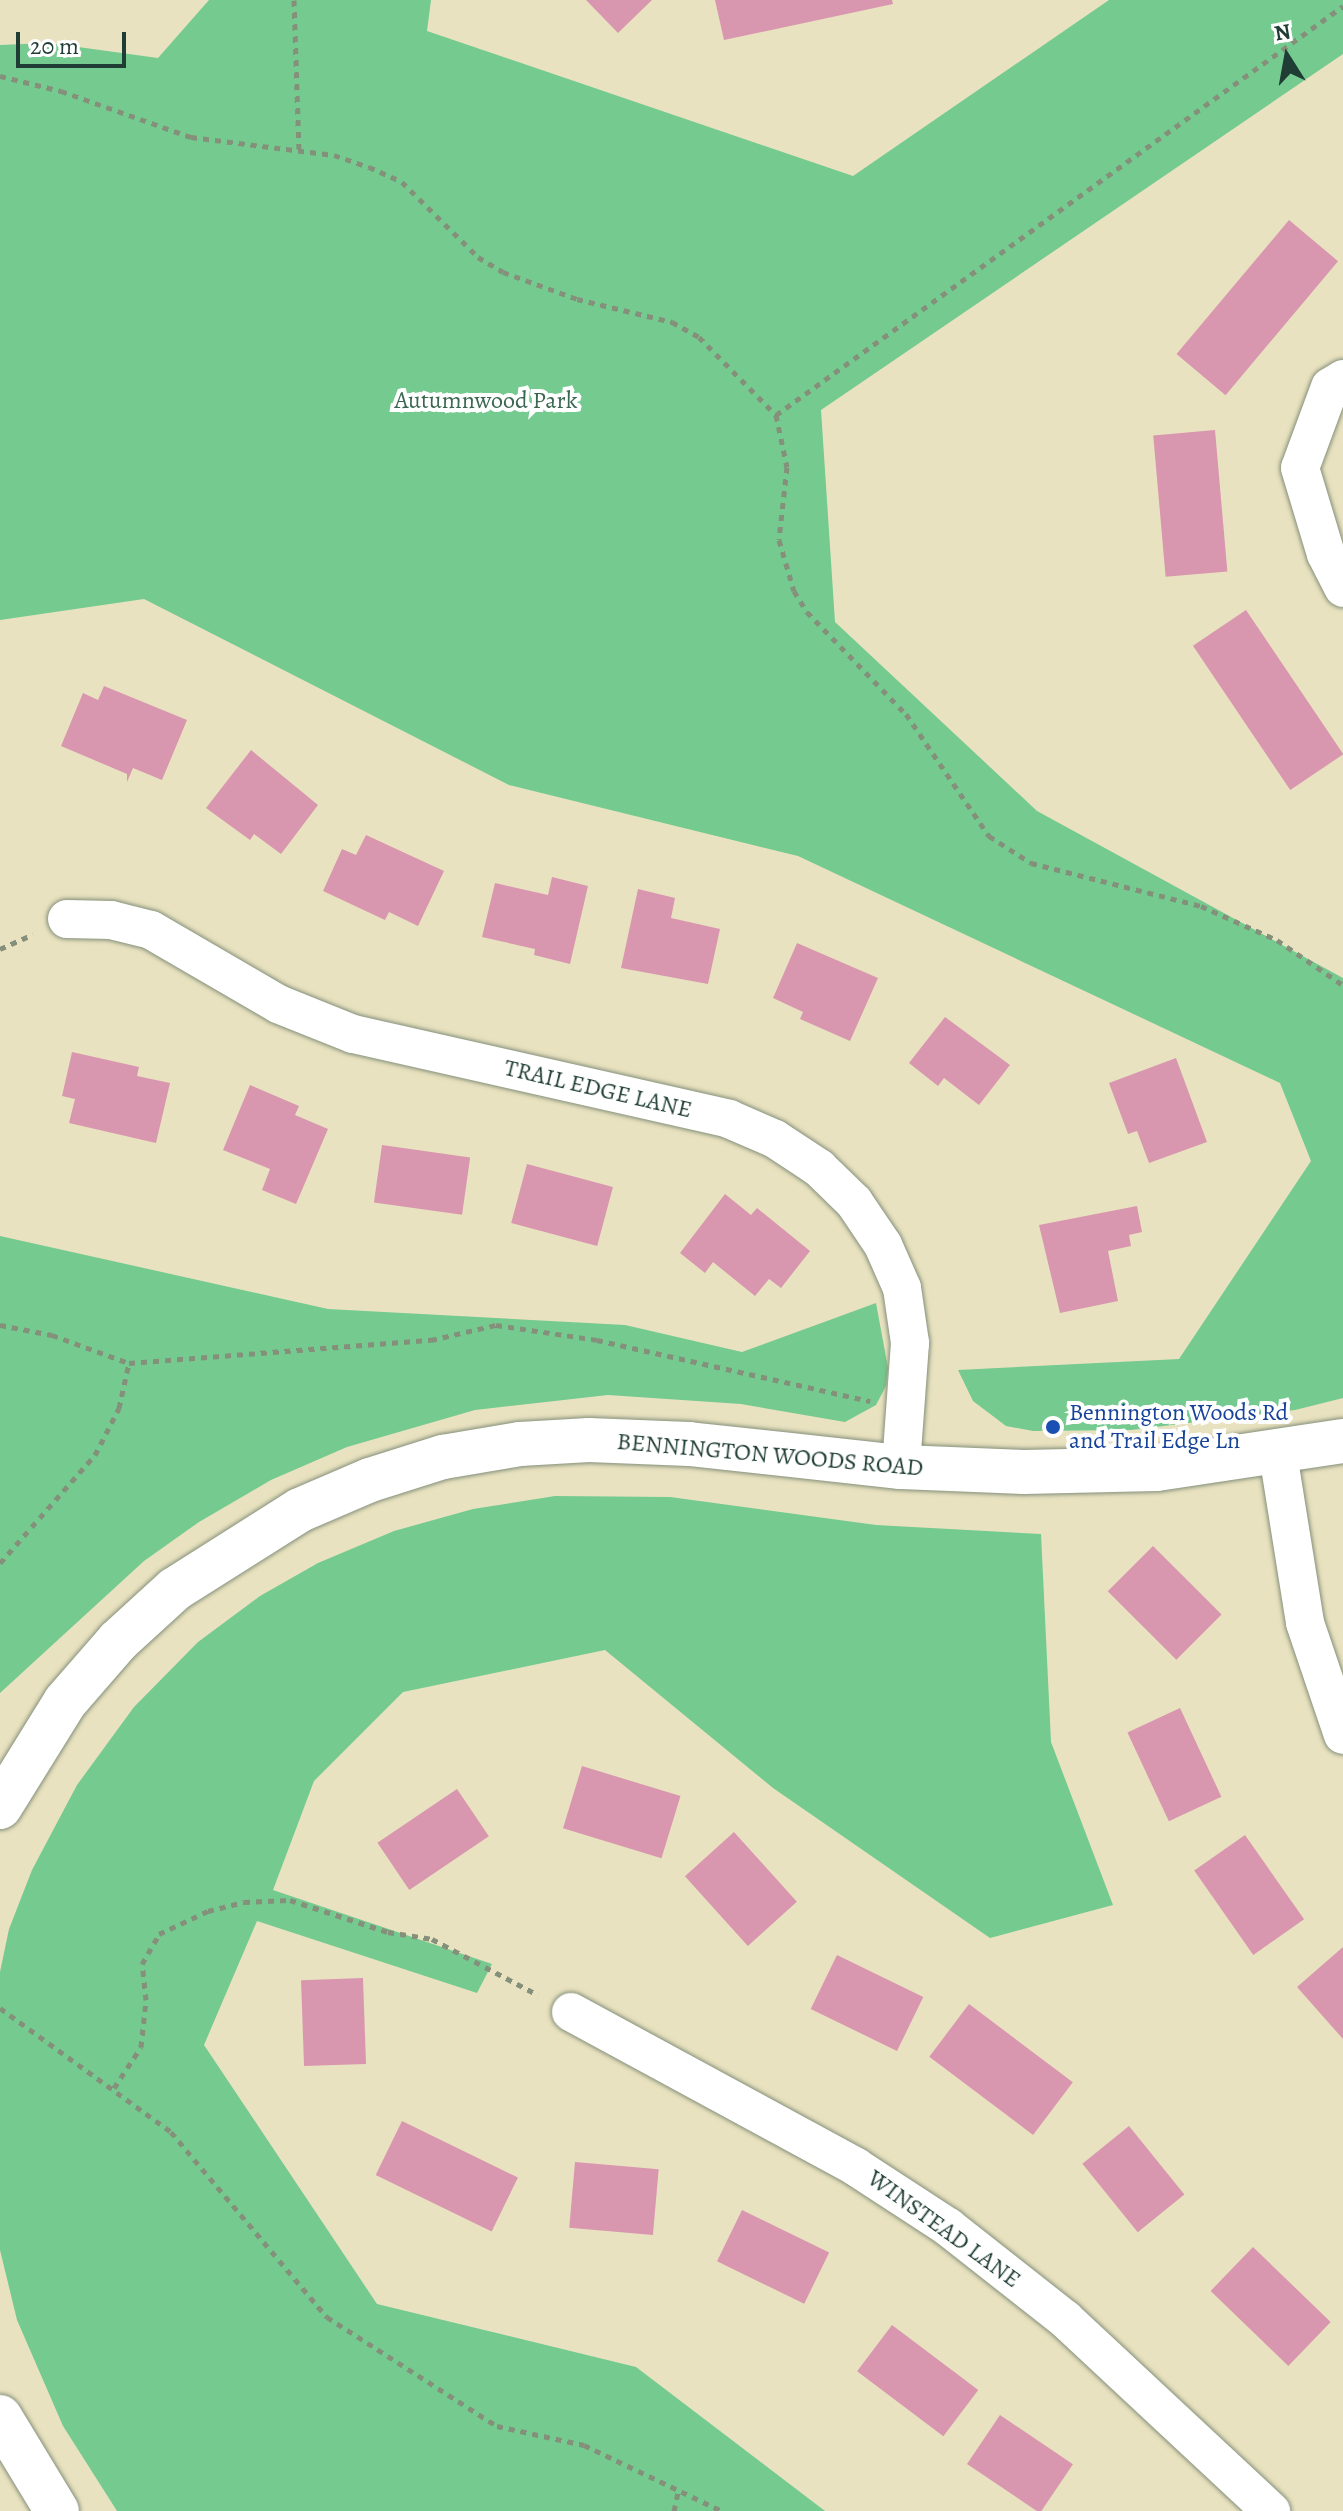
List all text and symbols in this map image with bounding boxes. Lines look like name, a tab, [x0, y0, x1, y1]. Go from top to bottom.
scale bar	[20, 16, 130, 66]
north arrow	[1247, 16, 1327, 96]
text: N	[1272, 16, 1293, 49]
text: 20 m	[30, 30, 79, 62]
park label: Autumnwood Park	[394, 387, 578, 415]
street label: TRAIL EDGE LANE	[501, 1053, 695, 1125]
place label: Bennington Woods Rd and Trail Edge Ln	[1069, 1399, 1288, 1455]
marker: Bennington Woods Rd and Trail Edge Ln	[1044, 1418, 1062, 1436]
street label: BENNINGTON WOODS ROAD	[616, 1427, 924, 1483]
street label: WINSTEAD LANE	[862, 2164, 1026, 2294]

